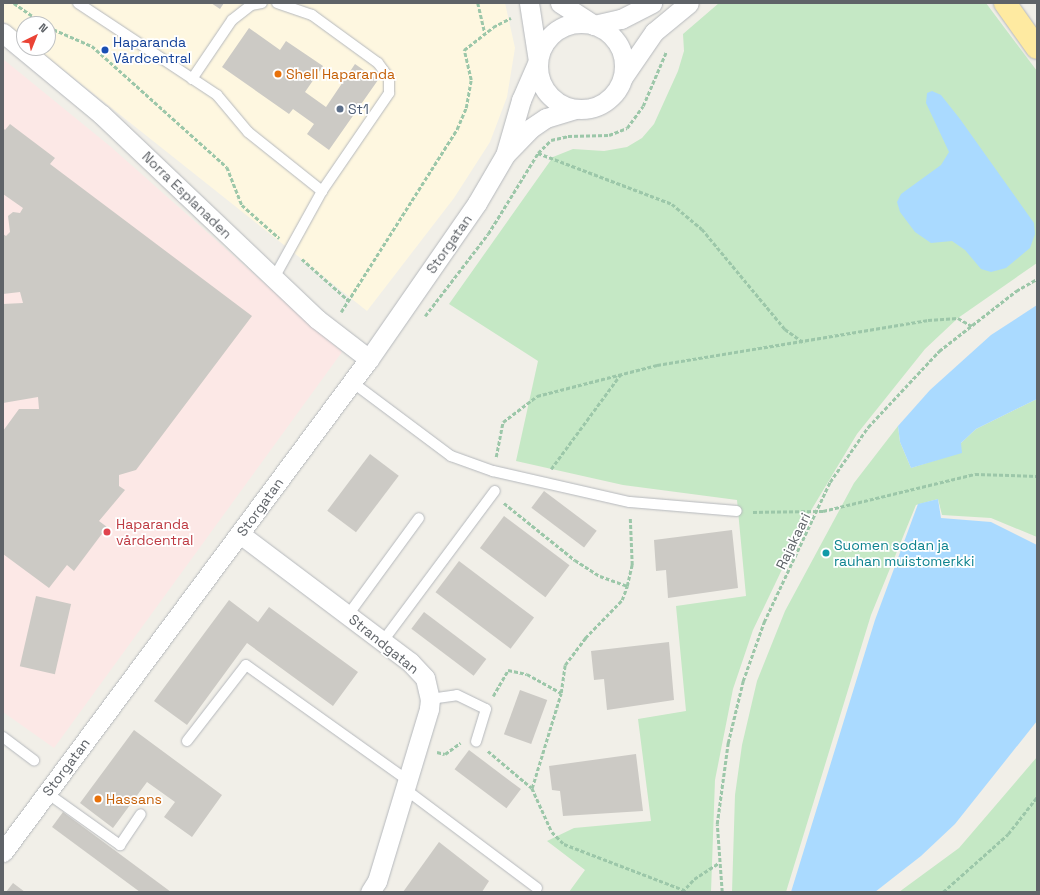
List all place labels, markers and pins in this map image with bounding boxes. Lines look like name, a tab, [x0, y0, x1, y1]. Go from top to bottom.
place label: Haparanda Vårdcentral	[113, 34, 191, 66]
marker: Haparanda Vårdcentral	[100, 45, 110, 55]
place label: Shell Haparanda	[286, 66, 395, 82]
marker: Shell Haparanda	[273, 69, 283, 79]
place label: St1	[348, 101, 369, 117]
marker: St1	[335, 104, 345, 114]
place label: Haparanda vårdcentral	[116, 516, 193, 548]
marker: Haparanda vårdcentral	[101, 526, 113, 538]
place label: Suomen sodan ja rauhan muistomerkki	[834, 537, 974, 570]
marker: Suomen sodan ja rauhan muistomerkki	[821, 548, 831, 558]
place label: Hassans	[106, 791, 162, 807]
marker: Hassans	[93, 794, 103, 804]

